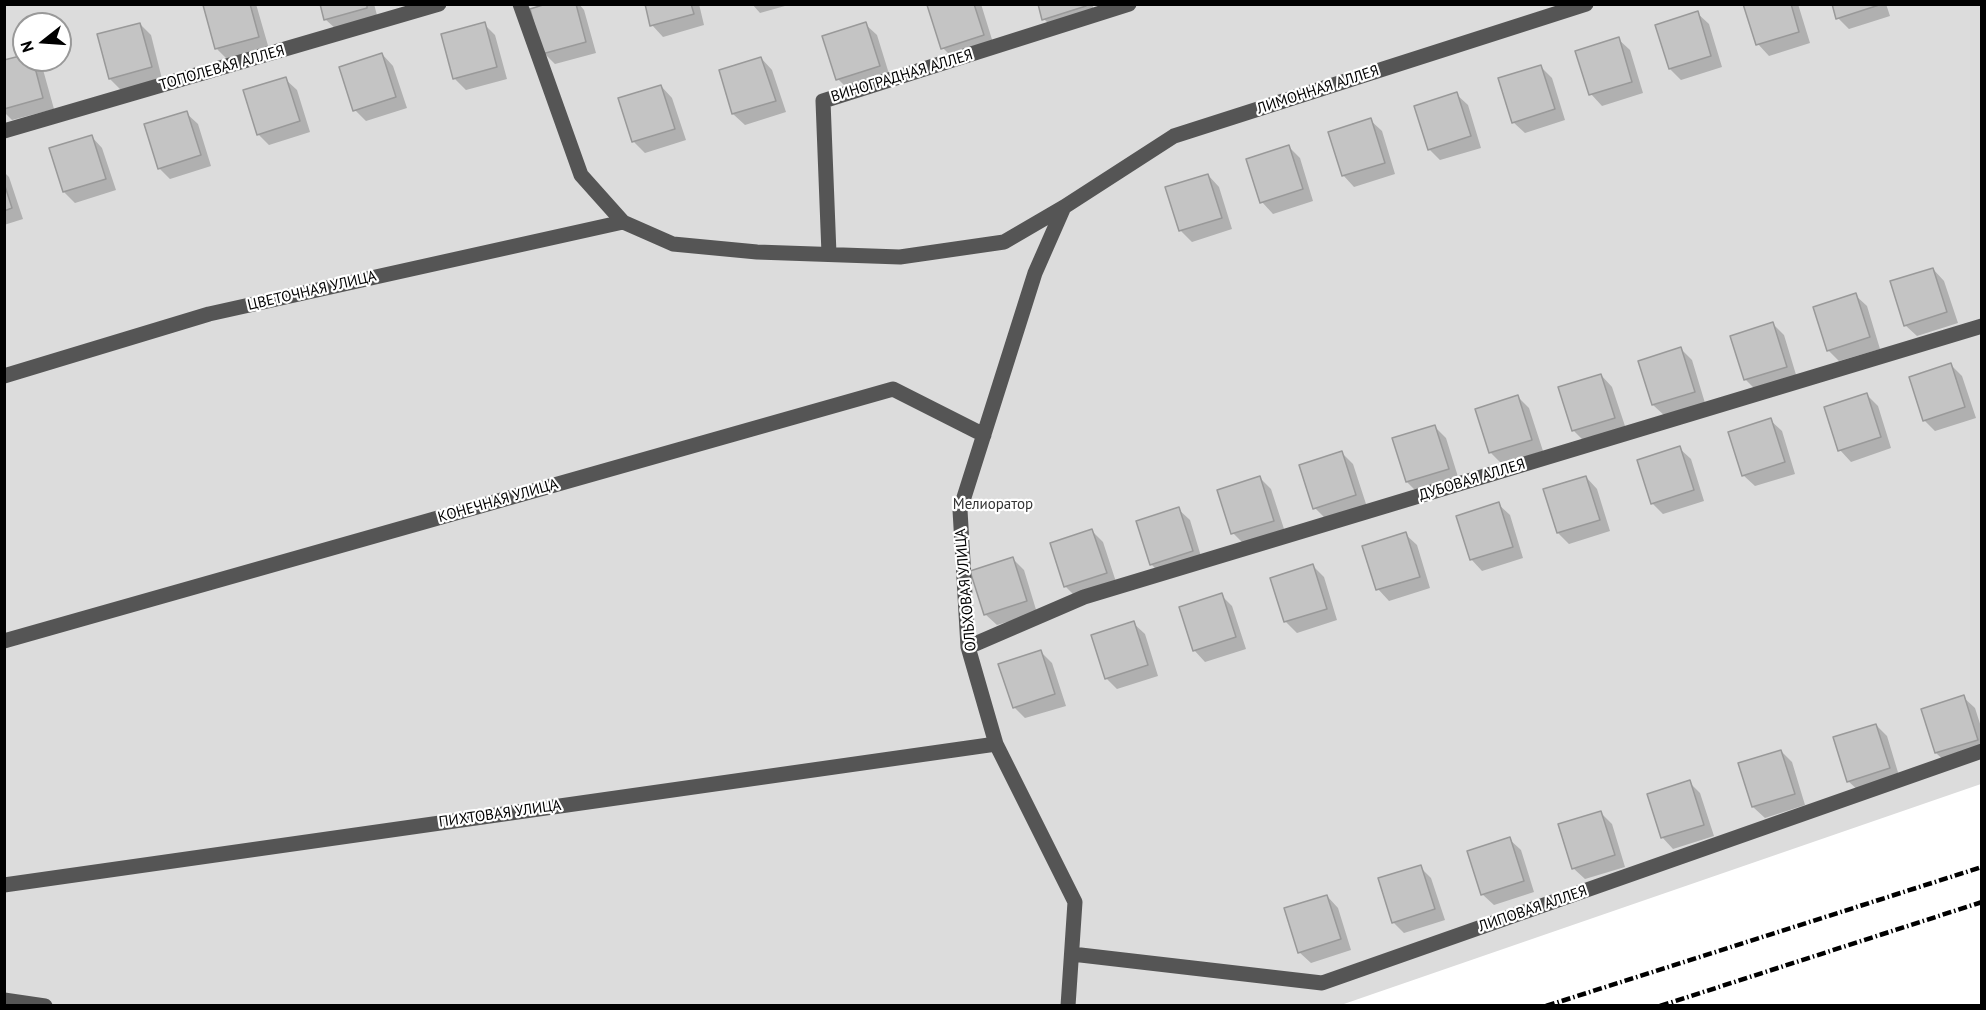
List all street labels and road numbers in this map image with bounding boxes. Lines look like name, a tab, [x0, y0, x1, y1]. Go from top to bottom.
street label: ТОПОЛЕВАЯ АЛЛЕЯ	[157, 42, 287, 94]
street label: ВИНОГРАДНАЯ АЛЛЕЯ	[829, 46, 975, 106]
street label: ЛИМОННАЯ АЛЛЕЯ	[1255, 62, 1381, 118]
street label: ЦВЕТОЧНАЯ УЛИЦА	[246, 267, 378, 315]
street label: ДУБОВАЯ АЛЛЕЯ	[1417, 455, 1527, 505]
street label: КОНЕЧНАЯ УЛИЦА	[436, 475, 560, 527]
street label: ОЛЬХОВАЯ УЛИЦА	[952, 528, 980, 652]
street label: ПИХТОВАЯ УЛИЦА	[438, 797, 562, 831]
street label: ЛИПОВАЯ АЛЛЕЯ	[1476, 882, 1590, 936]

